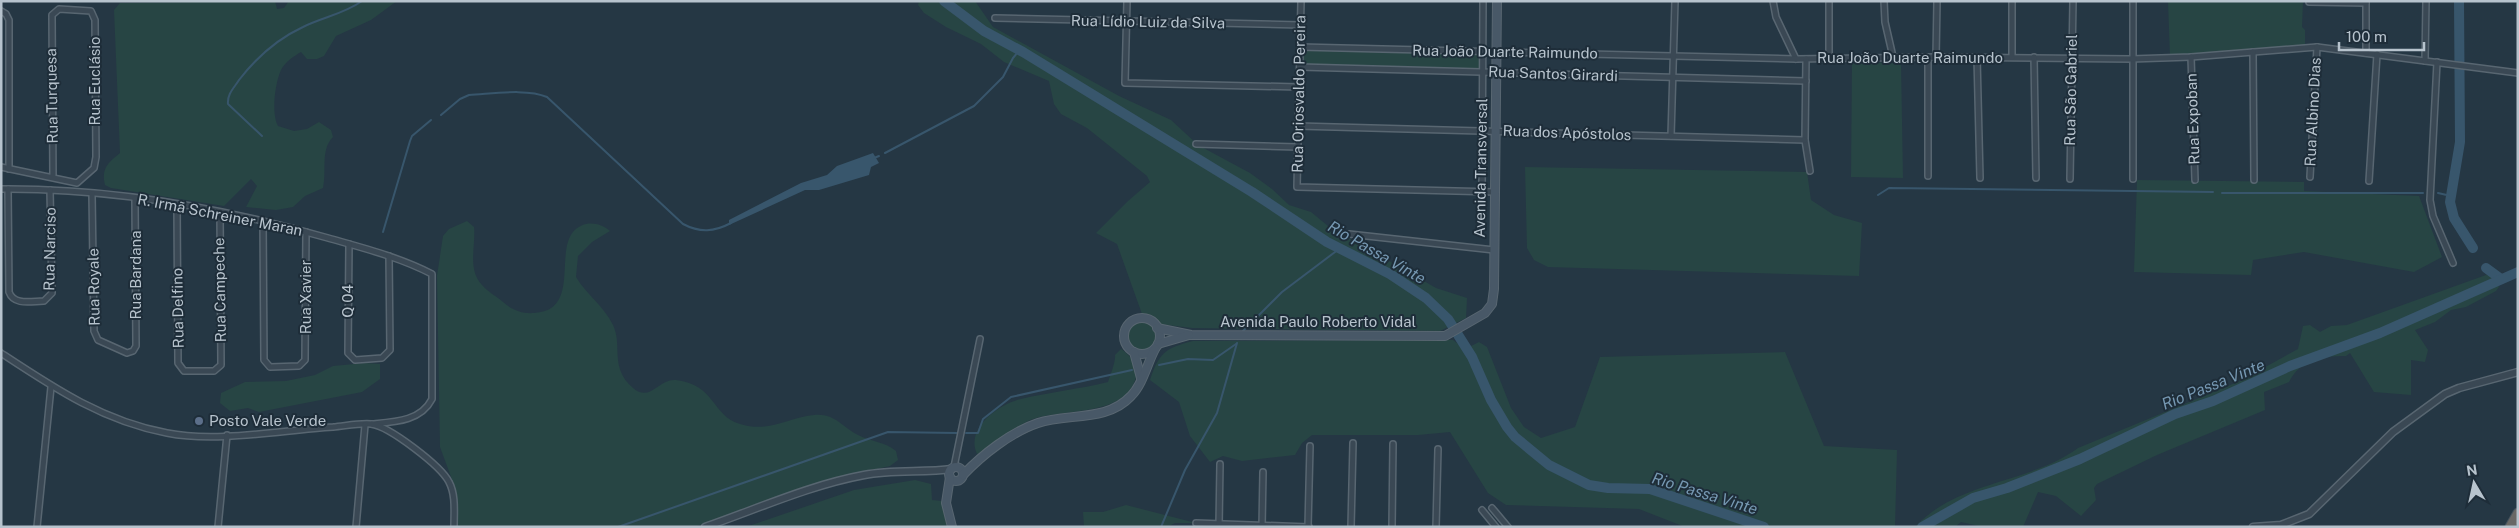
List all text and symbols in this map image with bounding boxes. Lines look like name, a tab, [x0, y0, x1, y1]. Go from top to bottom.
street label: Rua Lídio Luiz da Silva	[1071, 12, 1225, 31]
street label: Rua Oriosvaldo Pereira	[1289, 15, 1308, 173]
scale bar	[2339, 20, 2424, 52]
text: 100 m	[2346, 28, 2387, 45]
street label: Rua São Gabriel	[2061, 34, 2080, 146]
street label: Rua Euclásio	[86, 36, 103, 126]
street label: Rua João Duarte Raimundo	[1412, 41, 1598, 62]
street label: Rua Turquesa	[42, 48, 61, 144]
street label: Rua João Duarte Raimundo	[1817, 49, 2003, 66]
street label: Rua Albino Dias	[2301, 57, 2324, 167]
street label: Rua Santos Girardi	[1488, 63, 1618, 84]
street label: Rua Expoban	[2182, 73, 2203, 165]
street label: Avenida Transversal	[1471, 98, 1490, 238]
street label: Rua dos Apóstolos	[1502, 122, 1632, 143]
street label: R. Irmã Schreiner Maran	[136, 190, 304, 239]
street label: Rua Narciso	[40, 207, 59, 291]
water label: Rio Passa Vinte	[1325, 217, 1429, 288]
street label: Rua Bardana	[127, 231, 144, 319]
street label: Rua Campeche	[210, 237, 229, 343]
street label: Rua Royale	[84, 248, 103, 326]
street label: Rua Xavier	[297, 260, 314, 334]
street label: Rua Delfino	[168, 268, 187, 348]
street label: Q 04	[339, 284, 356, 318]
street label: Avenida Paulo Roberto Vidal	[1220, 313, 1416, 330]
water label: Rio Passa Vinte	[2159, 355, 2268, 414]
place label: Posto Vale Verde	[209, 412, 326, 429]
marker: Posto Vale Verde	[193, 415, 205, 427]
north arrow	[2449, 458, 2499, 508]
text: N	[2465, 461, 2479, 479]
water label: Rio Passa Vinte	[1650, 468, 1760, 519]

